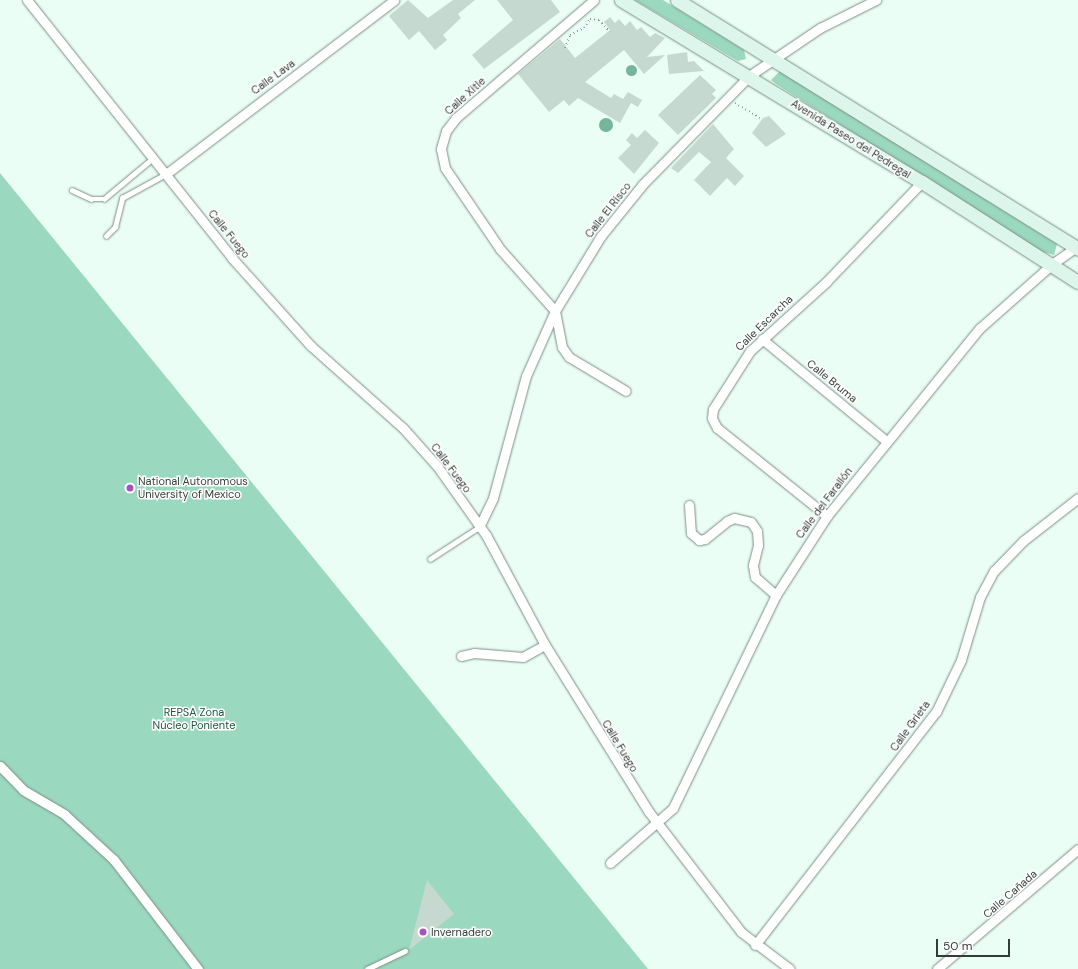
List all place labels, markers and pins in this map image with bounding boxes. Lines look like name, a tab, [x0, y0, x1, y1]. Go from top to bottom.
place label: National Autonomous University of Mexico	[138, 475, 248, 501]
marker: National Autonomous University of Mexico	[125, 483, 135, 493]
place label: Invernadero	[431, 925, 491, 939]
marker: Invernadero	[418, 927, 428, 937]

